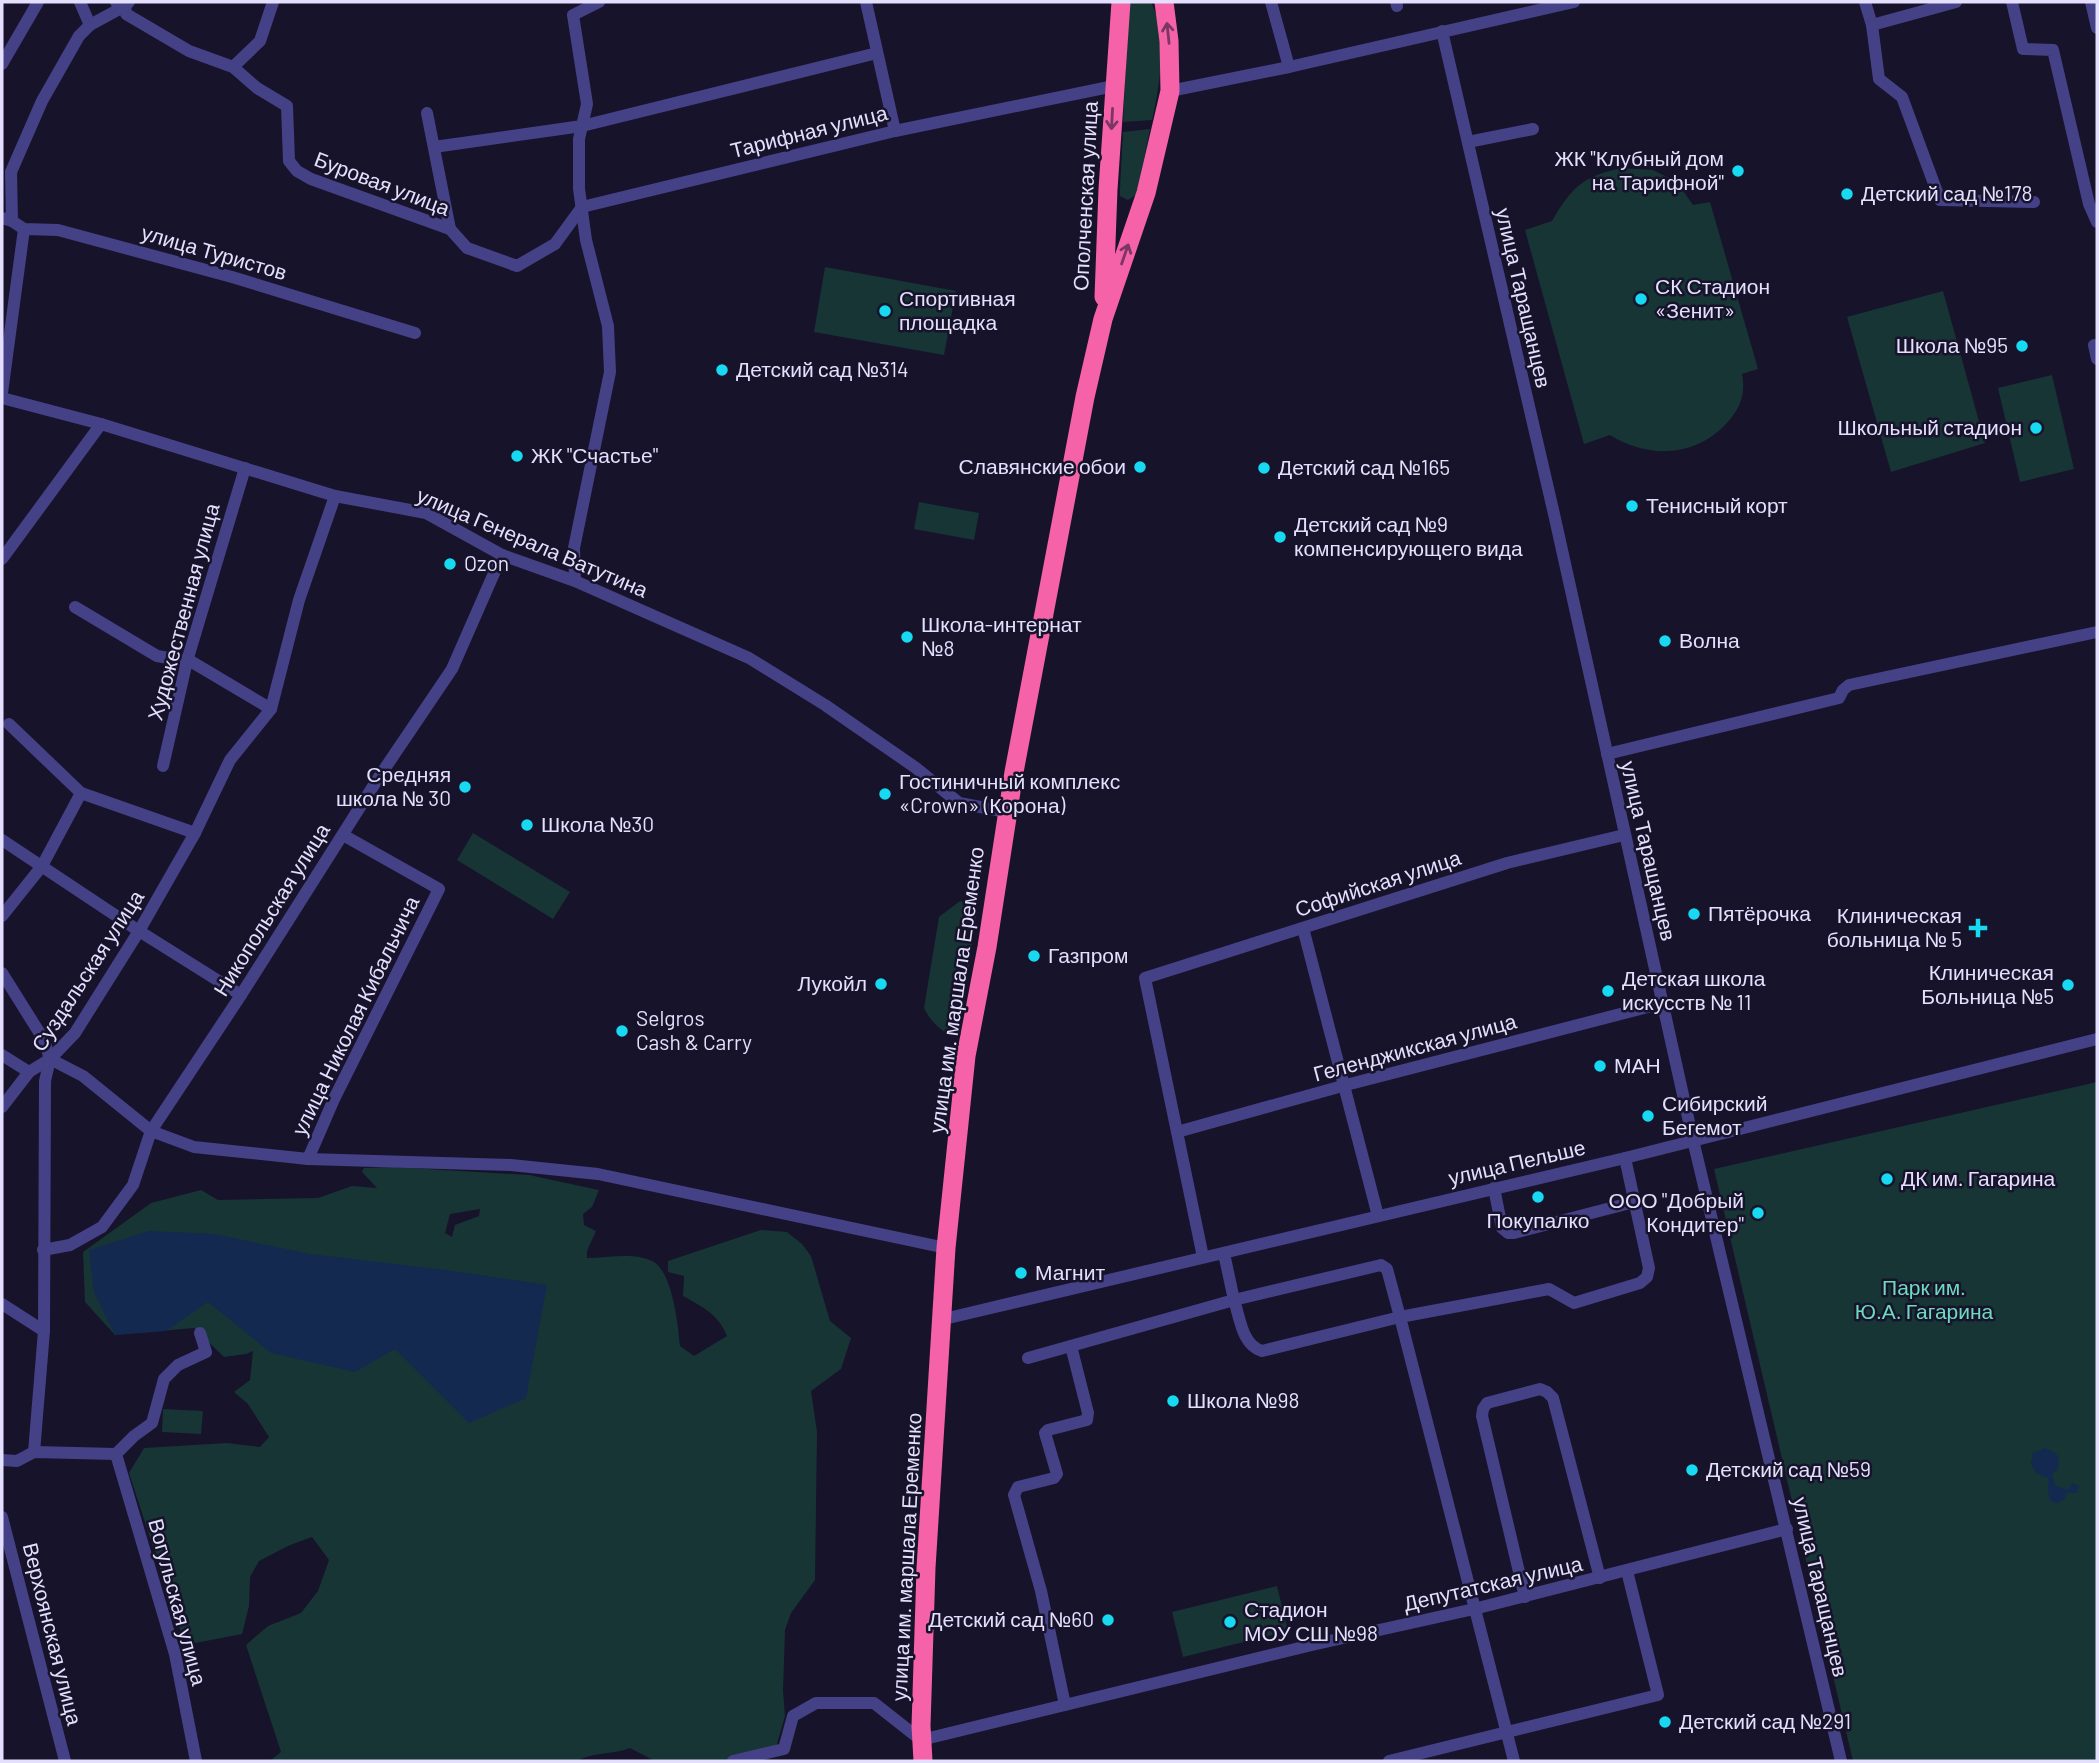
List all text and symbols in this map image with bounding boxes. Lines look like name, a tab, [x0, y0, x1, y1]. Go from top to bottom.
one-way arrow	[1161, 22, 1174, 45]
street label: Тарифная улица	[728, 99, 890, 162]
street label: Ополченская улица	[1067, 100, 1102, 291]
one-way arrow	[1105, 107, 1118, 129]
street label: Буровая улица	[311, 145, 454, 220]
place label: ЖК "Клубный дом на Тарифной"	[1554, 145, 1724, 194]
marker: ЖК "Клубный дом на Тарифной"	[1730, 163, 1746, 179]
place label: Детский сад №178	[1861, 180, 2032, 205]
marker: Детский сад №178	[1839, 186, 1855, 202]
street label: улица Таращанцев	[1492, 205, 1557, 390]
street label: улица Туристов	[139, 219, 290, 284]
one-way arrow	[1119, 243, 1132, 265]
place label: СК Стадион «Зенит»	[1655, 273, 1770, 322]
place label: Спортивная площадка	[899, 285, 1016, 334]
marker: СК Стадион «Зенит»	[1633, 291, 1649, 307]
marker: Спортивная площадка	[877, 303, 893, 319]
place label: Школа №95	[1896, 332, 2008, 357]
marker: Школа №95	[2014, 338, 2030, 354]
place label: Детский сад №314	[736, 356, 909, 381]
marker: Детский сад №314	[714, 362, 730, 378]
place label: Школьный стадион	[1837, 414, 2022, 439]
marker: Школьный стадион	[2028, 420, 2044, 436]
place label: ЖК "Счастье"	[531, 442, 658, 467]
marker: ЖК "Счастье"	[509, 448, 525, 464]
place label: Славянские обои	[959, 453, 1126, 478]
place label: Детский сад №165	[1278, 454, 1450, 479]
marker: Славянские обои	[1132, 459, 1148, 475]
marker: Детский сад №165	[1256, 460, 1272, 476]
street label: улица Генерала Ватутина	[413, 482, 652, 602]
place label: Тенисный корт	[1646, 492, 1788, 517]
marker: Тенисный корт	[1624, 498, 1640, 514]
street label: Художественная улица	[142, 500, 224, 723]
place label: Детский сад №9 компенсирующего вида	[1294, 511, 1523, 560]
marker: Детский сад №9 компенсирующего вида	[1272, 529, 1288, 545]
place label: Ozon	[464, 550, 509, 575]
marker: Ozon	[442, 556, 458, 572]
place label: Школа-интернат №8	[921, 611, 1082, 660]
place label: Волна	[1679, 627, 1740, 652]
marker: Школа-интернат №8	[899, 629, 915, 645]
marker: Волна	[1657, 633, 1673, 649]
street label: улица Таращанцев	[1617, 758, 1682, 943]
place label: Средняя школа № 30	[336, 761, 451, 810]
place label: Гостиничный комплекс «Crown» (Корона)	[899, 768, 1120, 817]
marker: Средняя школа № 30	[457, 779, 473, 795]
marker: Гостиничный комплекс «Crown» (Корона)	[877, 786, 893, 802]
place label: Школа №30	[541, 811, 654, 836]
marker: Школа №30	[519, 817, 535, 833]
street label: Никопольская улица	[207, 818, 334, 1000]
street label: Софийская улица	[1292, 844, 1464, 921]
street label: улица им. маршала Еременко	[923, 845, 988, 1135]
street label: Суздальская улица	[25, 885, 148, 1055]
street label: улица Николая Кибальчича	[286, 891, 424, 1139]
place label: Пятёрочка	[1708, 900, 1811, 925]
place label: Клиническая больница № 5	[1827, 902, 1962, 951]
marker: Пятёрочка	[1686, 906, 1702, 922]
marker: Клиническая больница № 5	[1968, 918, 1988, 938]
place label: Газпром	[1048, 942, 1128, 967]
marker: Газпром	[1026, 948, 1042, 964]
place label: Клиническая Больница №5	[1921, 959, 2054, 1008]
place label: Детская школа искусств № 11	[1622, 965, 1766, 1014]
place label: Лукойл	[797, 970, 867, 995]
marker: Лукойл	[873, 976, 889, 992]
marker: Клиническая Больница №5	[2060, 977, 2076, 993]
marker: Детская школа искусств № 11	[1600, 983, 1616, 999]
place label: Selgros Cash & Carry	[636, 1005, 752, 1054]
street label: Геленджикская улица	[1310, 1007, 1519, 1086]
marker: Selgros Cash & Carry	[614, 1023, 630, 1039]
place label: МАН	[1614, 1052, 1661, 1077]
marker: МАН	[1592, 1058, 1608, 1074]
place label: Сибирский Бегемот	[1662, 1090, 1767, 1139]
marker: Сибирский Бегемот	[1640, 1108, 1656, 1124]
street label: улица Пельше	[1446, 1134, 1588, 1189]
place label: ДК им. Гагарина	[1901, 1165, 2056, 1190]
marker: ДК им. Гагарина	[1879, 1171, 1895, 1187]
place label: ООО "Добрый Кондитер"	[1609, 1187, 1744, 1236]
marker: Покупалко	[1530, 1189, 1546, 1205]
marker: ООО "Добрый Кондитер"	[1750, 1205, 1766, 1221]
place label: Покупалко	[1486, 1207, 1590, 1232]
place label: Магнит	[1035, 1259, 1105, 1284]
marker: Магнит	[1013, 1265, 1029, 1281]
park label: Парк им. Ю.А. Гагарина	[1855, 1274, 1994, 1323]
place label: Школа №98	[1187, 1387, 1299, 1412]
marker: Школа №98	[1165, 1393, 1181, 1409]
street label: улица им. маршала Еременко	[885, 1412, 926, 1702]
place label: Детский сад №59	[1706, 1456, 1871, 1481]
marker: Детский сад №59	[1684, 1462, 1700, 1478]
street label: улица Таращанцев	[1789, 1494, 1854, 1679]
street label: Вогульская улица	[144, 1515, 213, 1688]
street label: Верхоянская улица	[19, 1540, 88, 1728]
street label: Депутатская улица	[1401, 1550, 1585, 1615]
place label: Стадион МОУ СШ №98	[1244, 1596, 1378, 1645]
place label: Детский сад №60	[928, 1606, 1094, 1631]
marker: Детский сад №60	[1100, 1612, 1116, 1628]
marker: Стадион МОУ СШ №98	[1222, 1614, 1238, 1630]
place label: Детский сад №291	[1679, 1708, 1851, 1733]
marker: Детский сад №291	[1657, 1714, 1673, 1730]

